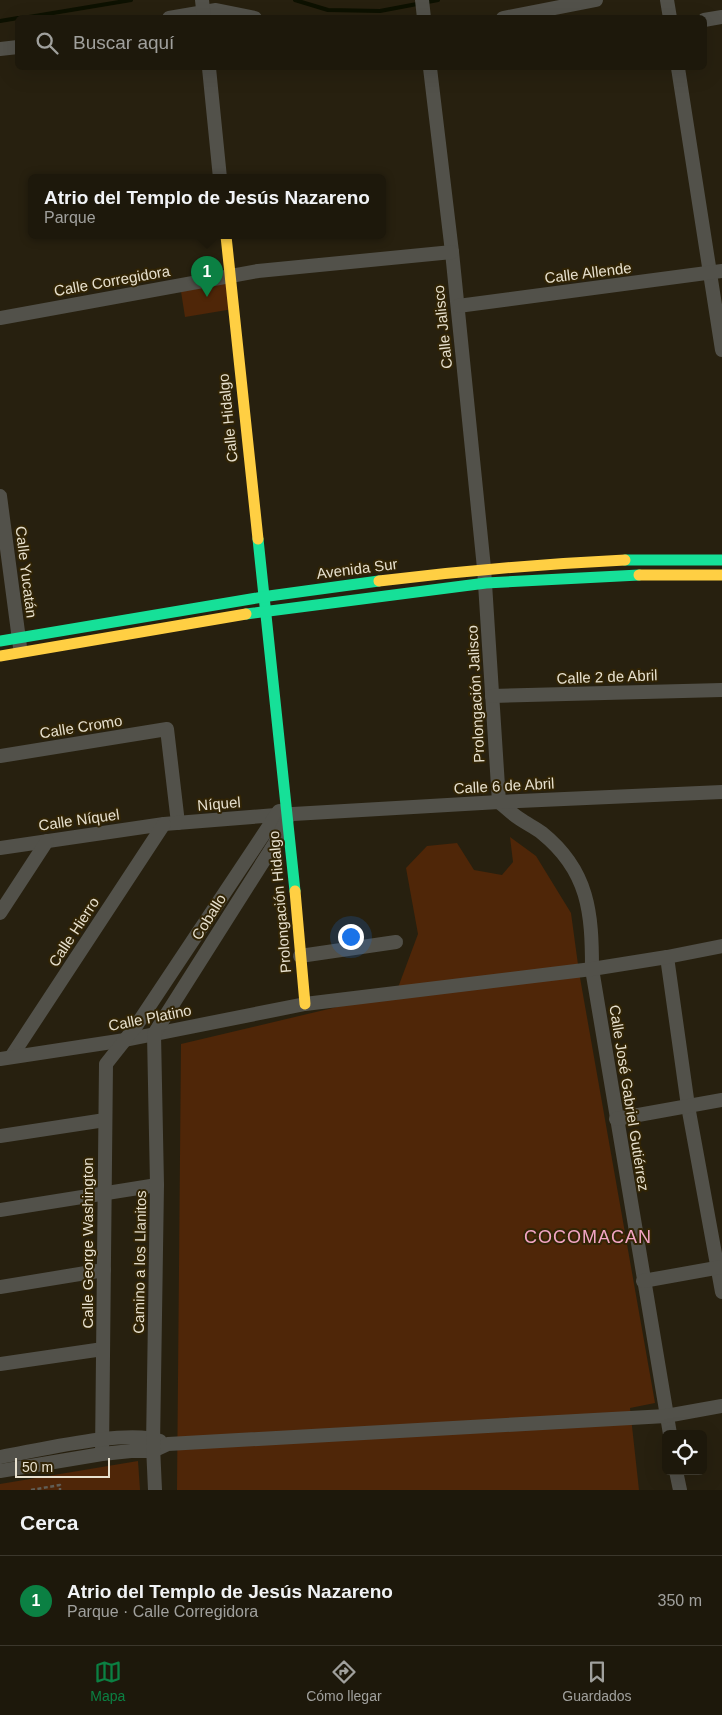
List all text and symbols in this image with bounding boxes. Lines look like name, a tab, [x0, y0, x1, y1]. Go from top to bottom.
search box	[15, 15, 707, 70]
icon: search	[33, 29, 61, 57]
text: Buscar aquí	[73, 32, 174, 53]
popup	[28, 174, 386, 239]
text: Atrio del Templo de Jesús Nazareno	[44, 187, 370, 208]
text: Parque	[44, 209, 96, 226]
pin: 1	[191, 256, 223, 297]
street label: Calle Allende	[543, 259, 632, 286]
street label: Calle Corregidora	[53, 262, 172, 299]
street label: Calle Jalisco	[430, 284, 455, 370]
street label: Calle Hidalgo	[214, 373, 241, 463]
street label: Calle Yucatán	[12, 525, 41, 619]
street label: Avenida Sur	[315, 555, 398, 582]
street label: Prolongación Jalisco	[463, 625, 488, 763]
street label: Calle 2 de Abril	[556, 666, 658, 687]
street label: Calle Cromo	[38, 712, 123, 741]
street label: Calle 6 de Abril	[453, 774, 555, 797]
street label: Níquel	[197, 793, 241, 814]
street label: Calle Níquel	[37, 805, 121, 834]
street label: Prolongación Hidalgo	[265, 830, 294, 974]
street label: Coballo	[188, 891, 229, 943]
street label: Calle Hierro	[45, 894, 102, 970]
your location	[338, 924, 364, 950]
street label: Calle Platino	[107, 1001, 193, 1034]
street label: Calle José Gabriel Gutiérrez	[606, 1004, 653, 1192]
street label: Calle George Washington	[79, 1157, 96, 1329]
street label: Camino a los Llanitos	[130, 1190, 149, 1334]
district label: COCOMACAN	[524, 1227, 652, 1247]
map controls	[662, 1430, 707, 1475]
button: locate	[662, 1430, 707, 1475]
scale bar	[15, 1455, 110, 1478]
text: 50 m	[22, 1459, 53, 1475]
text: Cerca	[20, 1511, 78, 1534]
text: Atrio del Templo de Jesús Nazareno	[67, 1581, 393, 1602]
text: 1	[32, 1592, 40, 1609]
text: 350 m	[658, 1592, 702, 1609]
text: Parque · Calle Corregidora	[67, 1603, 258, 1620]
tab: Mapa	[90, 1658, 125, 1704]
tab: Cómo llegar	[306, 1658, 382, 1704]
tab: Guardados	[562, 1658, 632, 1704]

